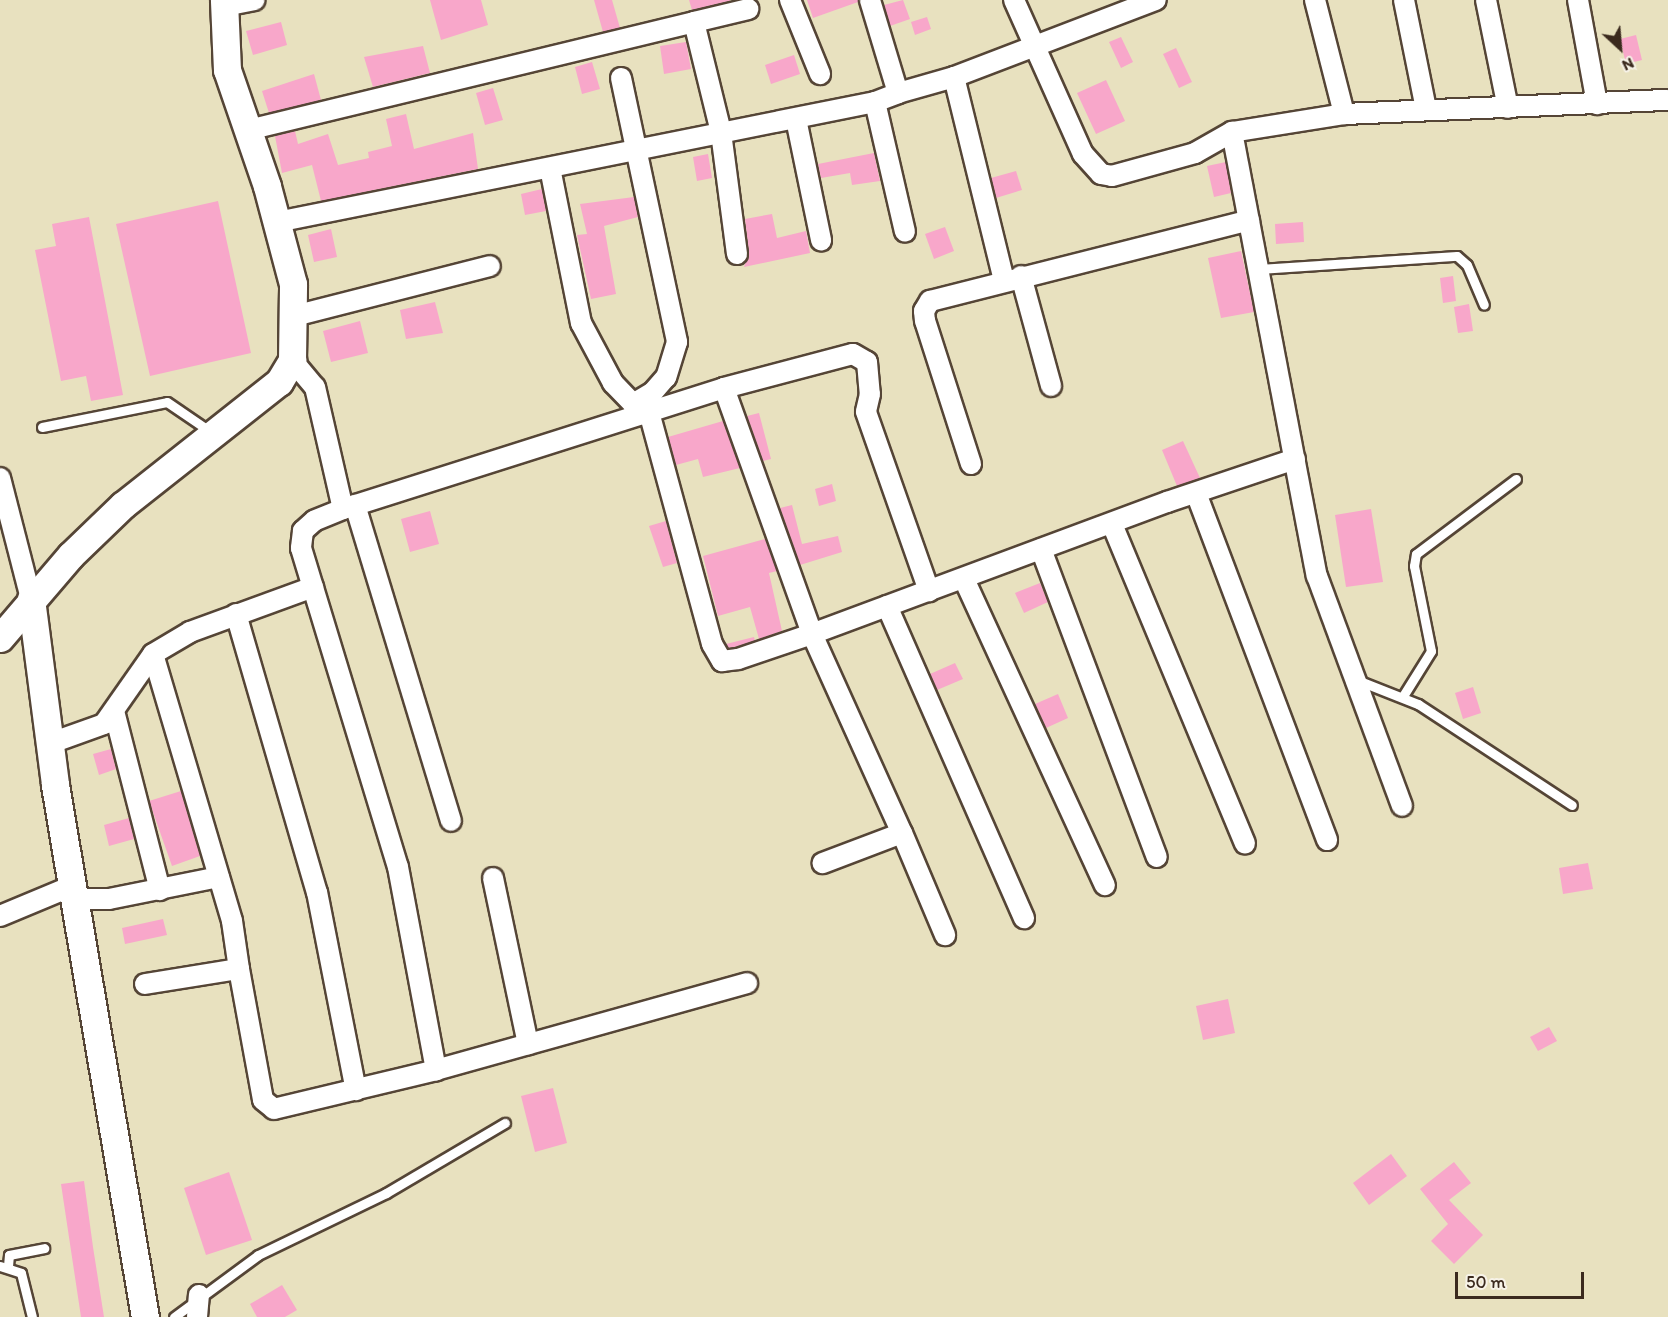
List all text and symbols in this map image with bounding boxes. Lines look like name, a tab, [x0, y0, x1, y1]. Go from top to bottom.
north arrow	[1590, 18, 1650, 78]
text: N	[1619, 54, 1637, 76]
scale bar	[1458, 1260, 1587, 1298]
text: 50 m	[1466, 1271, 1506, 1293]

